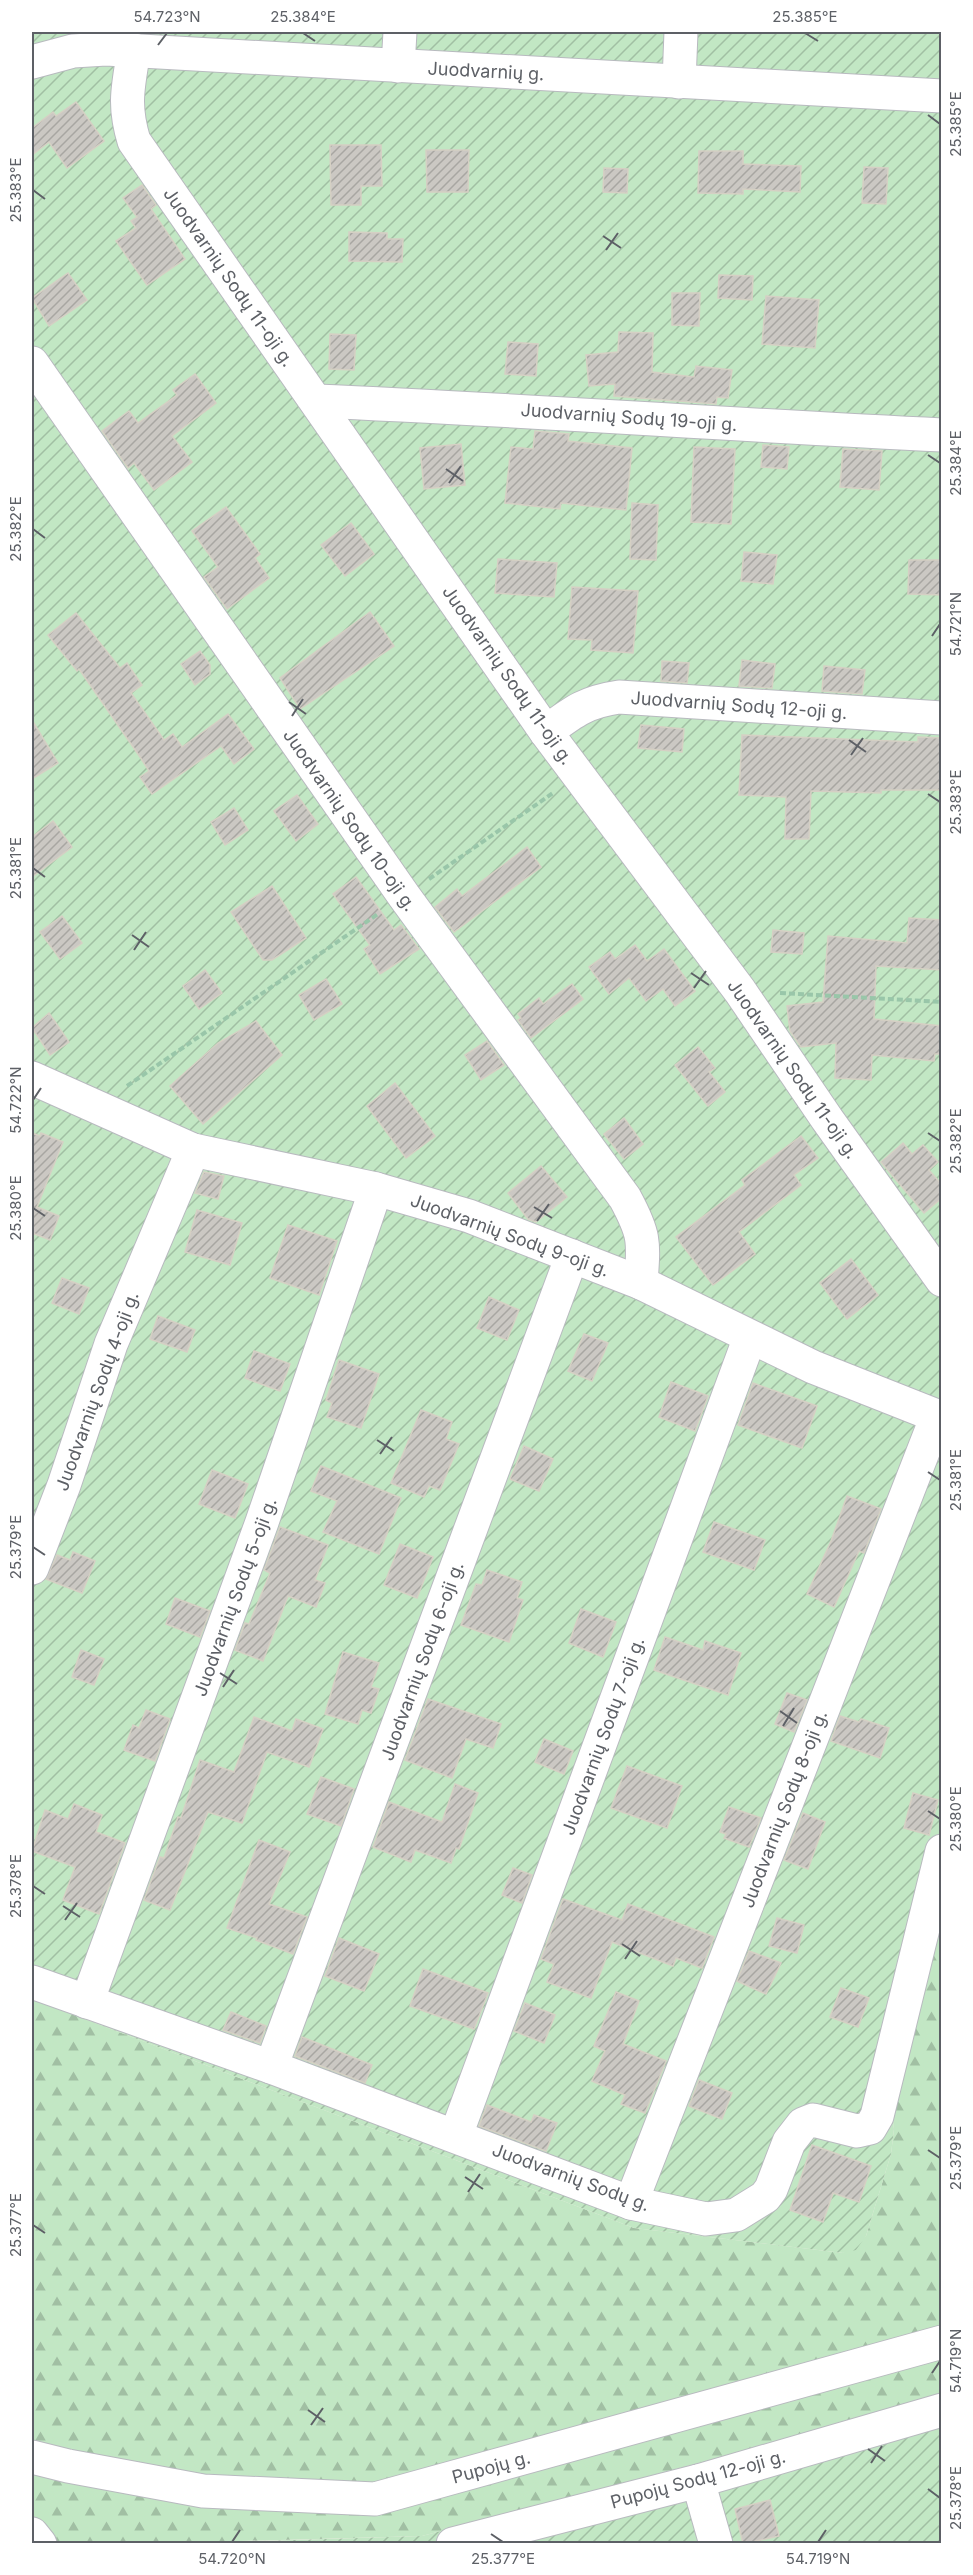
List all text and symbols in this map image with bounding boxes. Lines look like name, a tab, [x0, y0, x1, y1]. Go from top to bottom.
text: 54.723°N	[133, 7, 201, 26]
text: 25.384°E	[270, 7, 336, 26]
text: 25.385°E	[772, 7, 838, 26]
street label: Juodvarnių g.	[427, 57, 545, 85]
text: 25.385°E	[946, 91, 965, 157]
text: 25.383°E	[6, 157, 25, 223]
street label: Juodvarnių Sodų 11-oji g.	[159, 184, 299, 370]
street label: Juodvarnių Sodų 19-oji g.	[520, 399, 738, 435]
text: 25.384°E	[946, 430, 965, 496]
text: 25.382°E	[6, 496, 25, 562]
street label: Juodvarnių Sodų 11-oji g.	[438, 582, 578, 768]
text: 54.721°N	[946, 592, 965, 656]
street label: Juodvarnių Sodų 12-oji g.	[630, 687, 848, 723]
street label: Juodvarnių Sodų 10-oji g.	[279, 725, 421, 915]
text: 25.383°E	[946, 769, 965, 835]
text: 25.381°E	[6, 837, 25, 899]
street label: Juodvarnių Sodų 11-oji g.	[723, 976, 863, 1162]
text: 54.722°N	[6, 1066, 25, 1134]
text: 25.382°E	[946, 1108, 965, 1174]
text: 25.380°E	[6, 1175, 25, 1241]
street label: Juodvarnių Sodų 9-oji g.	[408, 1189, 612, 1281]
street label: Juodvarnių Sodų 4-oji g.	[51, 1289, 143, 1493]
text: 25.381°E	[946, 1449, 965, 1511]
street label: Juodvarnių Sodų 5-oji g.	[189, 1495, 281, 1699]
text: 25.379°E	[6, 1515, 25, 1579]
street label: Juodvarnių Sodų 6-oji g.	[376, 1559, 468, 1763]
street label: Juodvarnių Sodų 7-oji g.	[557, 1634, 649, 1838]
street label: Juodvarnių Sodų 8-oji g.	[737, 1707, 831, 1911]
text: 25.380°E	[946, 1786, 965, 1852]
text: 25.378°E	[6, 1854, 25, 1918]
text: 25.379°E	[946, 2126, 965, 2190]
street label: Juodvarnių Sodų g.	[489, 2139, 653, 2215]
text: 25.377°E	[6, 2193, 25, 2257]
text: 54.719°N	[946, 2329, 965, 2393]
street label: Pupojų g.	[450, 2446, 532, 2488]
street label: Pupojų Sodų 12-oji g.	[608, 2446, 788, 2512]
text: 25.378°E	[946, 2466, 965, 2530]
text: 54.720°N	[198, 2549, 266, 2568]
text: 25.377°E	[471, 2549, 535, 2568]
text: 54.719°N	[786, 2549, 850, 2568]

